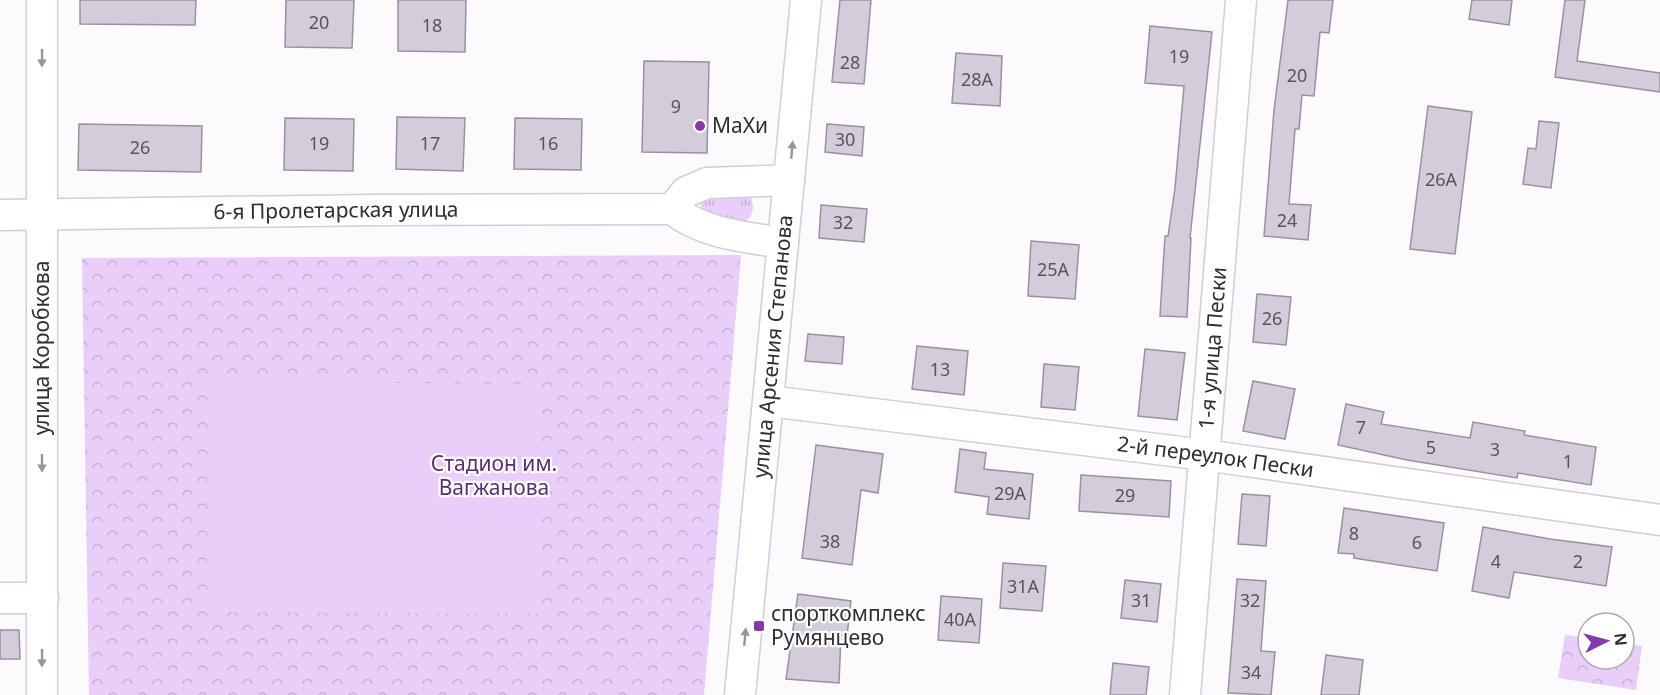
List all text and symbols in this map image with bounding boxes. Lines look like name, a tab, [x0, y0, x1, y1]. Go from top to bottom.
house number: 20	[309, 10, 329, 34]
house number: 18	[422, 13, 442, 37]
house number: 19	[1169, 44, 1189, 68]
one-way arrow	[37, 49, 47, 68]
house number: 28	[840, 50, 860, 74]
house number: 20	[1287, 63, 1307, 87]
house number: 28А	[961, 67, 994, 91]
house number: 9	[671, 94, 681, 118]
place label: МаХи	[712, 111, 768, 139]
marker: МаХи	[693, 119, 707, 133]
house number: 30	[835, 127, 855, 151]
house number: 19	[309, 131, 329, 155]
house number: 17	[420, 131, 440, 155]
house number: 16	[538, 131, 558, 155]
house number: 26	[130, 135, 150, 159]
one-way arrow	[787, 140, 797, 159]
house number: 26А	[1425, 167, 1458, 191]
street label: 6-я Пролетарская улица	[213, 195, 458, 225]
house number: 24	[1277, 208, 1297, 232]
house number: 32	[833, 210, 853, 234]
street label: улица Арсения Степанова	[746, 214, 799, 479]
house number: 25А	[1037, 257, 1070, 281]
street label: улица Коробкова	[27, 261, 55, 435]
street label: 1-я улица Пески	[1191, 266, 1232, 430]
house number: 26	[1262, 306, 1282, 330]
house number: 13	[930, 357, 950, 381]
house number: 7	[1356, 415, 1366, 439]
street label: 2-й переулок Пески	[1116, 429, 1316, 483]
house number: 5	[1426, 435, 1436, 459]
house number: 3	[1490, 437, 1500, 461]
park label: Стадион им. Вагжанова	[431, 449, 557, 501]
house number: 1	[1563, 449, 1573, 473]
one-way arrow	[37, 454, 47, 473]
house number: 29А	[994, 481, 1027, 505]
house number: 29	[1115, 483, 1135, 507]
house number: 8	[1349, 521, 1359, 545]
house number: 38	[820, 529, 840, 553]
house number: 6	[1412, 530, 1422, 554]
house number: 4	[1491, 549, 1501, 573]
house number: 2	[1573, 549, 1583, 573]
house number: 31А	[1007, 574, 1040, 598]
house number: 31	[1131, 588, 1151, 612]
house number: 32	[1240, 588, 1260, 612]
place label: cпорткомплекс Румянцево	[771, 599, 926, 651]
house number: 40А	[944, 607, 977, 631]
north arrow	[1576, 611, 1636, 671]
marker: cпорткомплекс Румянцево	[752, 619, 766, 633]
one-way arrow	[740, 627, 750, 646]
text: N	[1609, 632, 1633, 647]
one-way arrow	[37, 649, 47, 668]
house number: 34	[1241, 660, 1261, 684]

